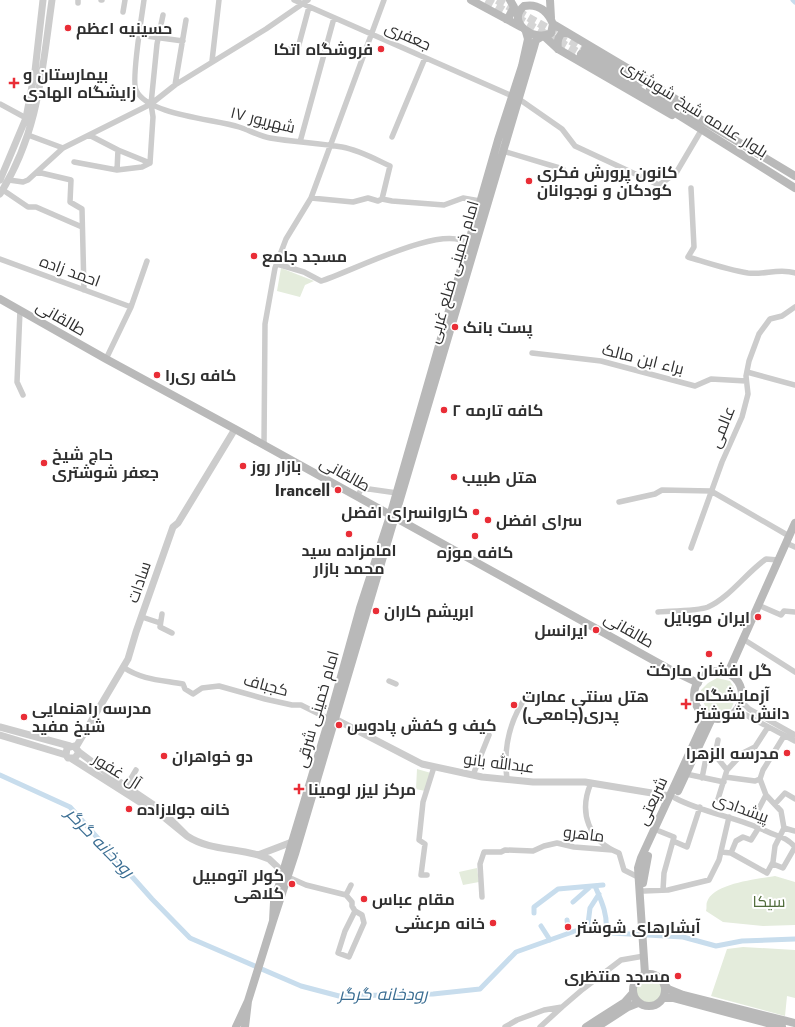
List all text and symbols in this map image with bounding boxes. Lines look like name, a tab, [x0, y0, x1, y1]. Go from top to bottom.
street label: جعفری	[381, 16, 435, 56]
place label: حسینیه اعظم	[76, 17, 172, 40]
marker: حسینیه اعظم	[63, 23, 73, 33]
place label: فروشگاه اتکا	[273, 38, 373, 61]
marker: فروشگاه اتکا	[376, 44, 386, 54]
street label: بلوار علامه شیخ شوشتری	[617, 55, 773, 163]
place label: بیمارستان و زایشگاه الهادی	[23, 63, 136, 104]
marker: بیمارستان و زایشگاه الهادی	[8, 77, 20, 89]
street label: ۱۷ شهریور	[228, 101, 298, 139]
place label: کانون پرورش فکری کودکان و نوجوانان	[537, 161, 678, 202]
marker: کانون پرورش فکری کودکان و نوجوانان	[524, 176, 534, 186]
street label: امام خمینی ضلع غربی	[422, 198, 484, 346]
place label: مسجد جامع	[262, 245, 347, 268]
street label: احمد زاده	[36, 249, 104, 293]
marker: مسجد جامع	[249, 251, 259, 261]
street label: طالقانی	[32, 294, 90, 342]
place label: پست بانک	[463, 316, 533, 339]
marker: پست بانک	[450, 322, 460, 332]
street label: براء ابن مالک	[600, 338, 686, 380]
place label: کافه‌ ری‌را	[165, 364, 236, 387]
marker: کافه‌ ری‌را	[152, 370, 162, 380]
place label: کافه تارمه ۲	[452, 399, 543, 422]
street label: عالمی	[703, 403, 741, 451]
marker: کافه تارمه ۲	[439, 405, 449, 415]
place label: حاج شیخ جعفر شوشتری	[52, 443, 159, 484]
street label: طالقانی	[316, 451, 374, 497]
place label: بازار روز	[250, 455, 301, 478]
marker: حاج شیخ جعفر شوشتری	[39, 458, 49, 468]
marker: بازار روز	[238, 461, 248, 471]
place label: هتل طبیب	[462, 466, 537, 489]
marker: هتل طبیب	[449, 472, 459, 482]
place label: Irancell	[275, 479, 330, 502]
marker: Irancell	[333, 485, 343, 495]
place label: کاروانسرای افضل	[341, 501, 468, 524]
marker: کاروانسرای افضل	[471, 507, 481, 517]
place label: سرای افضل	[496, 509, 582, 532]
marker: سرای افضل	[483, 515, 493, 525]
marker: امامزاده سید محمد بازار	[344, 529, 354, 539]
marker: کافه موزه	[470, 531, 480, 541]
place label: امامزاده سید محمد بازار	[301, 539, 397, 580]
place label: کافه موزه	[437, 541, 513, 564]
street label: سادات	[121, 558, 157, 606]
place label: ابریشم کاران	[384, 600, 474, 623]
marker: ابریشم کاران	[371, 606, 381, 616]
street label: طالقانی	[600, 606, 658, 654]
place label: ایران موبایل	[664, 606, 750, 629]
marker: ایران موبایل	[753, 612, 763, 622]
place label: ایرانسل	[534, 619, 588, 642]
marker: ایرانسل	[591, 625, 601, 635]
street label: امام خمینی شرقی	[289, 648, 345, 770]
marker: گل افشان مارکت	[704, 649, 714, 659]
place label: گل افشان مارکت	[646, 659, 772, 682]
street label: کجباف	[241, 668, 291, 702]
place label: آزمایشگاه دانش شوشتر	[694, 684, 790, 725]
place label: هتل سنتی عمارت پدری(جامعی)	[522, 685, 649, 726]
place label: مدرسه راهنمایی شیخ مفید	[32, 697, 152, 738]
marker: آزمایشگاه دانش شوشتر	[680, 698, 692, 710]
marker: هتل سنتی عمارت پدری(جامعی)	[509, 700, 519, 710]
marker: مدرسه راهنمایی شیخ مفید	[19, 712, 29, 722]
place label: کیف و کفش پادوس	[347, 714, 497, 737]
marker: کیف و کفش پادوس	[334, 720, 344, 730]
place label: مدرسه الزهرا	[686, 742, 779, 765]
place label: دو خواهران	[172, 745, 253, 768]
street label: آل غفور	[88, 747, 146, 795]
street label: عبدالله بانو	[462, 747, 536, 779]
marker: مدرسه الزهرا	[782, 748, 792, 758]
marker: دو خواهران	[159, 751, 169, 761]
street label: شریعتی	[631, 773, 673, 829]
place label: مرکز لیزر لومینا	[308, 778, 416, 801]
marker: مرکز لیزر لومینا	[293, 783, 305, 795]
street label: پیشدادی	[710, 787, 773, 829]
place label: خانه جولازاده	[137, 798, 230, 821]
water label: رودخانه گرگر	[59, 800, 141, 883]
marker: خانه جولازاده	[124, 804, 134, 814]
street label: ماهرو	[562, 820, 606, 848]
place label: کولر اتومبیل کلاهی	[193, 864, 284, 905]
marker: کولر اتومبیل کلاهی	[287, 879, 297, 889]
place label: مقام عباس	[372, 888, 455, 911]
park label: سیکا	[752, 890, 786, 913]
marker: مقام عباس	[359, 894, 369, 904]
place label: خانه مرعشی	[395, 912, 485, 935]
place label: آبشارهای شوشتر	[575, 916, 701, 939]
marker: خانه مرعشی	[488, 918, 498, 928]
marker: آبشارهای شوشتر	[563, 922, 573, 932]
place label: مسجد منتظری	[564, 965, 670, 988]
marker: مسجد منتظری	[673, 971, 683, 981]
water label: رودخانه گرگر	[336, 982, 429, 1006]

